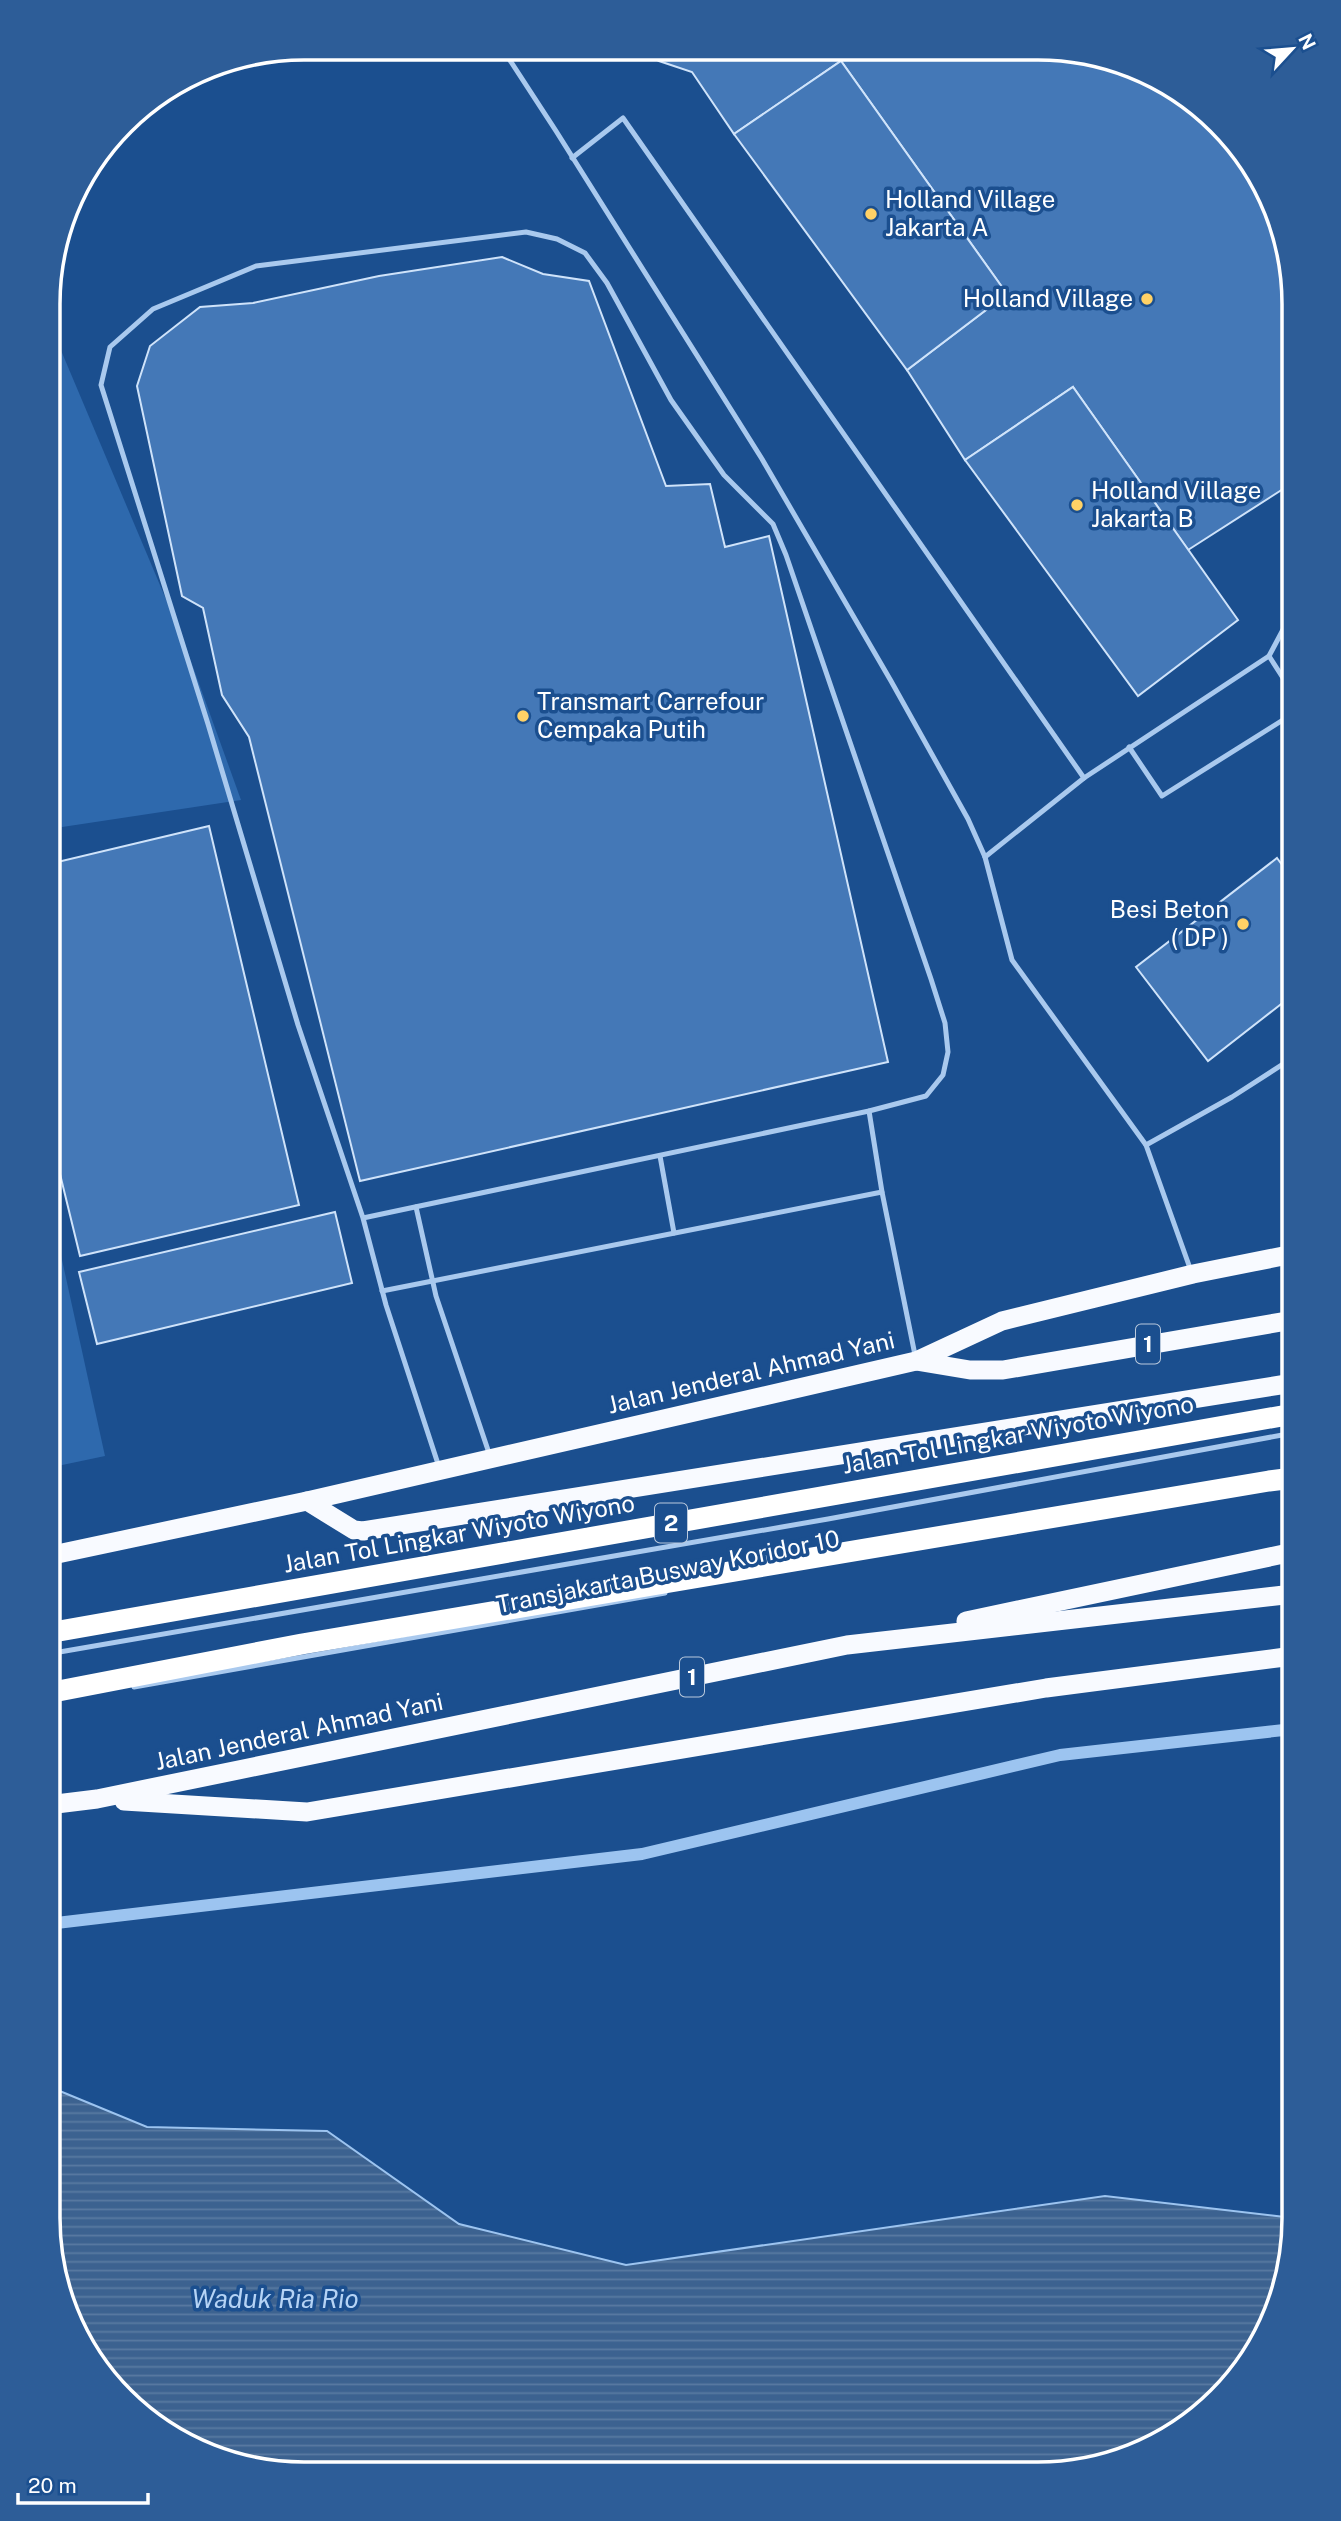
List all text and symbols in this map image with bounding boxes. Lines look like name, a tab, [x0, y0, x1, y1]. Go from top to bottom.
north arrow	[1257, 14, 1327, 84]
text: N	[1294, 30, 1320, 53]
place label: Holland Village Jakarta A	[885, 185, 1055, 241]
marker: Holland Village Jakarta A	[863, 206, 879, 222]
place label: Holland Village	[963, 284, 1133, 312]
marker: Holland Village	[1139, 291, 1155, 307]
place label: Holland Village Jakarta B	[1091, 476, 1261, 532]
marker: Holland Village Jakarta B	[1069, 497, 1085, 513]
place label: Transmart Carrefour Cempaka Putih	[537, 687, 764, 743]
marker: Transmart Carrefour Cempaka Putih	[515, 708, 531, 724]
place label: Besi Beton ( DP )	[1110, 895, 1229, 951]
marker: Besi Beton ( DP )	[1235, 916, 1251, 932]
road number: 1	[1136, 1324, 1160, 1364]
street label: Jalan Jenderal Ahmad Yani	[604, 1325, 897, 1419]
street label: Jalan Tol Lingkar Wiyoto Wiyono	[840, 1389, 1196, 1479]
street label: Jalan Tol Lingkar Wiyoto Wiyono	[281, 1488, 637, 1578]
road number: 2	[655, 1504, 687, 1542]
street label: Transjakarta Busway Koridor 10	[494, 1524, 842, 1618]
road number: 1	[680, 1658, 704, 1696]
street label: Jalan Jenderal Ahmad Yani	[152, 1687, 445, 1775]
water label: Waduk Ria Rio	[191, 2283, 359, 2314]
scale bar	[18, 2462, 147, 2506]
text: 20 m	[28, 2473, 77, 2498]

